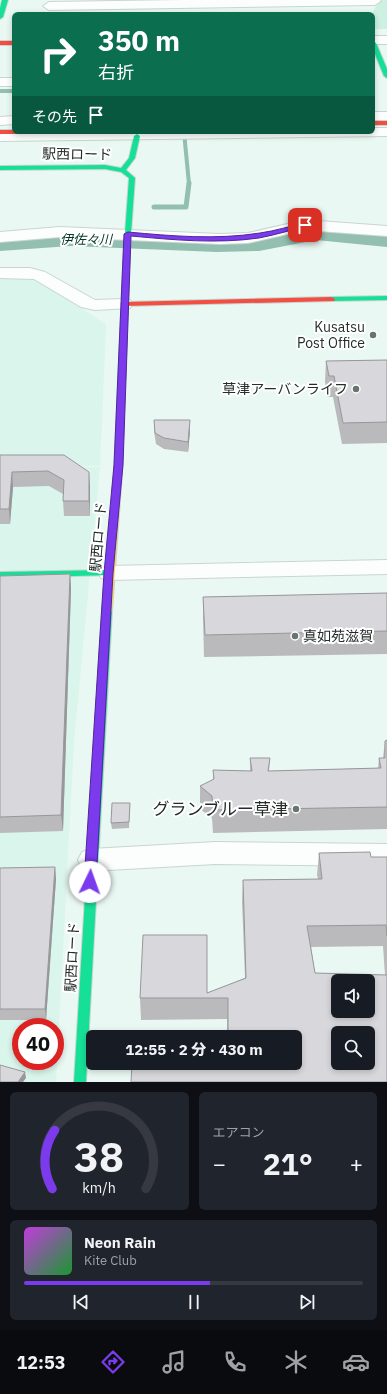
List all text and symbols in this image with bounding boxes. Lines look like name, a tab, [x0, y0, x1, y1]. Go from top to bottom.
text: 350 m	[98, 22, 180, 59]
icon: right	[32, 28, 84, 80]
text: 右折	[98, 61, 134, 84]
icon: arrive	[85, 104, 107, 126]
text: その先	[32, 107, 77, 126]
street label: 駅西ロード	[42, 144, 112, 164]
pin	[288, 208, 322, 242]
icon: arrive	[294, 214, 316, 236]
water label: 伊佐々川	[60, 231, 114, 248]
place label: Kusatsu Post Office	[297, 318, 365, 352]
marker: Kusatsu Post Office	[368, 330, 378, 340]
place label: 草津アーバンライフ	[222, 380, 348, 398]
marker: 草津アーバンライフ	[351, 384, 361, 394]
street label: 駅西ロード	[86, 501, 110, 573]
place label: 真如苑滋賀	[303, 627, 373, 645]
marker: 真如苑滋賀	[290, 631, 300, 641]
place label: グランブルー草津	[153, 798, 288, 820]
marker: グランブルー草津	[291, 804, 301, 814]
position arrow	[69, 861, 111, 903]
street label: 駅西ロード	[61, 922, 83, 992]
map controls	[331, 974, 375, 1070]
button: sound	[331, 974, 375, 1018]
speed limit sign: 40	[12, 1018, 64, 1070]
button: search	[331, 1026, 375, 1070]
text: 12:55 · 2 分 · 430 m	[125, 1040, 263, 1059]
text: エアコン	[213, 1124, 265, 1141]
text: 38	[74, 1129, 124, 1183]
text: 21°	[263, 1144, 313, 1183]
text: −	[213, 1149, 226, 1178]
text: +	[350, 1149, 363, 1178]
text: km/h	[82, 1178, 116, 1197]
text: Neon Rain	[84, 1233, 156, 1252]
text: Kite Club	[84, 1252, 137, 1269]
icon: previous	[70, 1291, 92, 1313]
icon: pause	[183, 1291, 205, 1313]
icon: next	[296, 1291, 318, 1313]
icon: directions	[99, 1348, 127, 1376]
icon: music	[160, 1348, 188, 1376]
icon: phone	[221, 1348, 249, 1376]
icon: climate	[282, 1348, 310, 1376]
icon: car	[342, 1348, 370, 1376]
text: 12:53	[16, 1351, 66, 1374]

